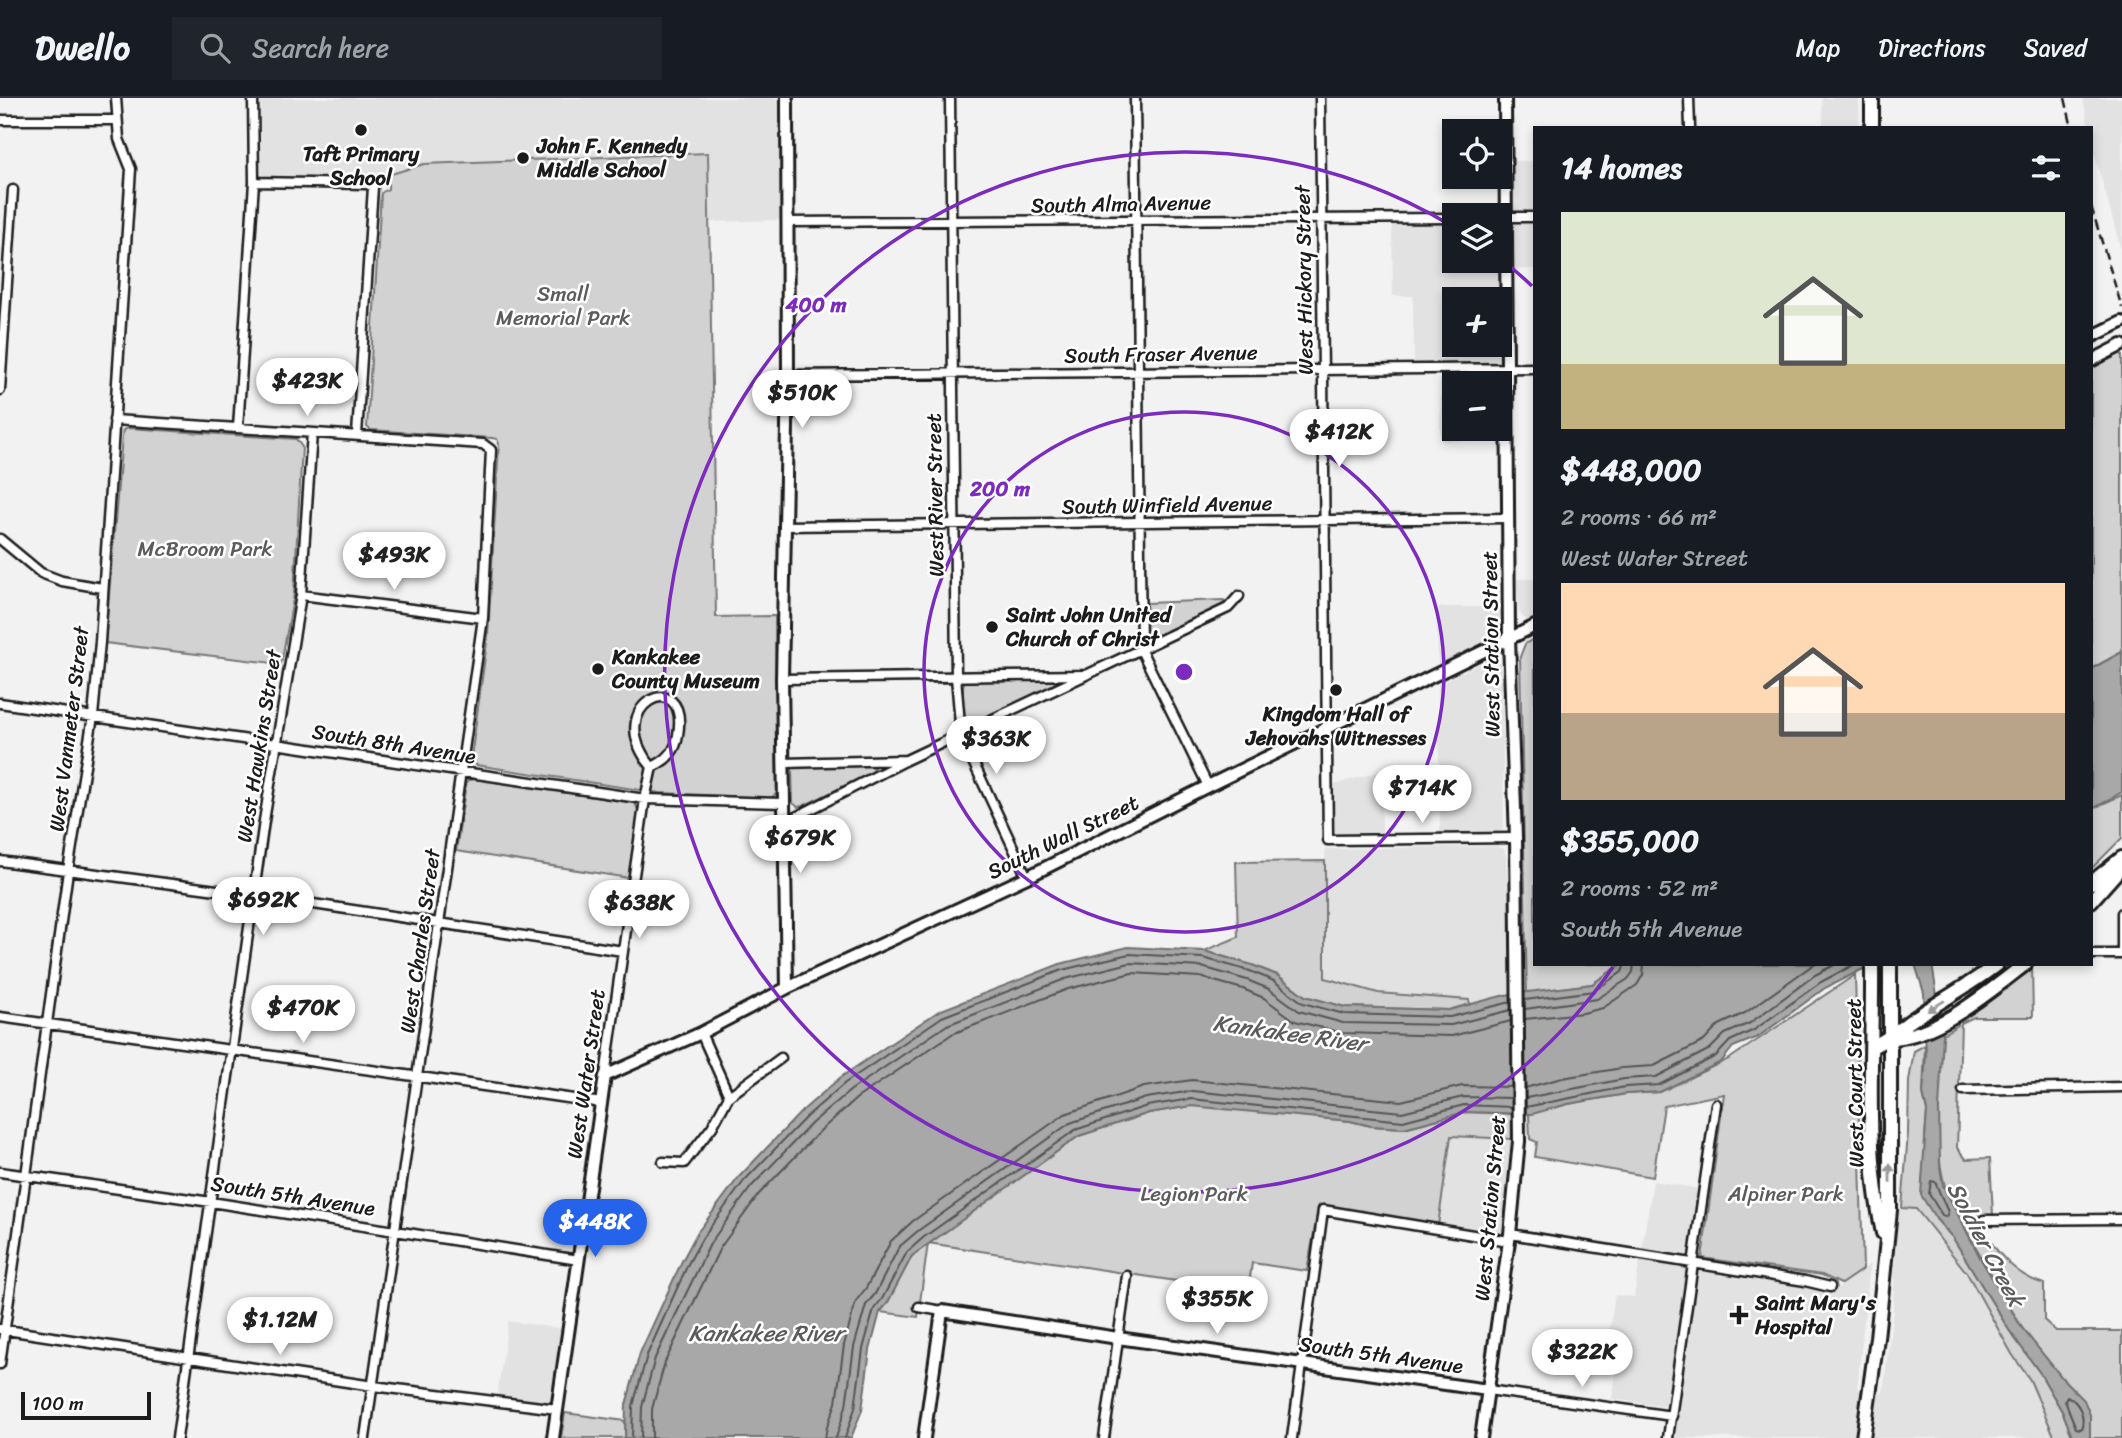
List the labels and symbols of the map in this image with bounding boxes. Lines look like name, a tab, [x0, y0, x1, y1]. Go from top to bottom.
marker: Taft Primary School	[353, 122, 369, 138]
place label: John F. Kennedy Middle School	[536, 127, 688, 189]
place label: Taft Primary School	[303, 135, 420, 197]
marker: John F. Kennedy Middle School	[515, 150, 531, 166]
street label: South Alma Avenue	[1031, 183, 1212, 225]
street label: West Hickory Street	[1283, 183, 1325, 375]
park label: Small Memorial Park	[496, 275, 630, 337]
text: 400 m	[784, 286, 847, 324]
street label: South Fraser Avenue	[1064, 333, 1258, 375]
pin: $423K	[258, 358, 356, 418]
pin: $510K	[753, 370, 851, 430]
pin: $412K	[1290, 410, 1388, 469]
street label: West River Street	[915, 413, 955, 577]
text: 200 m	[969, 470, 1031, 508]
street label: South Winfield Avenue	[1061, 484, 1273, 526]
park label: McBroom Park	[138, 530, 272, 568]
pin: $493K	[345, 532, 443, 592]
street label: West Station Street	[1470, 551, 1512, 737]
place label: Saint John United Church of Christ	[1005, 596, 1173, 658]
marker: Saint John United Church of Christ	[984, 619, 1000, 635]
street label: West Vanmeter Street	[38, 623, 101, 834]
place label: Kankakee County Museum	[611, 638, 760, 700]
street label: West Hawkins Street	[225, 645, 293, 845]
centre of rings	[1172, 660, 1196, 684]
marker: Kankakee County Museum	[590, 661, 606, 677]
marker: Kingdom Hall of Jehovahs Witnesses	[1328, 682, 1344, 698]
place label: Kingdom Hall of Jehovahs Witnesses	[1245, 695, 1426, 757]
street label: South 8th Avenue	[309, 712, 479, 776]
pin: $363K	[947, 716, 1045, 776]
pin: $714K	[1373, 766, 1471, 825]
street label: South Wall Street	[981, 784, 1145, 890]
pin: $679K	[751, 816, 849, 875]
street label: West Charles Street	[388, 845, 452, 1036]
pin: $692K	[214, 878, 312, 937]
pin: $638K	[590, 880, 688, 940]
pin: $470K	[254, 986, 352, 1045]
street label: West Water Street	[555, 987, 617, 1161]
street label: West Court Street	[1835, 998, 1875, 1168]
one-way arrow	[1926, 999, 1945, 1012]
water label: Kankakee River	[1211, 1002, 1374, 1065]
street label: West Station Street	[1463, 1114, 1517, 1302]
one-way arrow	[1884, 1162, 1896, 1184]
street label: South 5th Avenue	[208, 1164, 378, 1228]
water label: Soldier Creek	[1935, 1174, 2037, 1317]
park label: Legion Park	[1140, 1175, 1248, 1213]
park label: Alpiner Park	[1727, 1175, 1844, 1213]
pin: $448K	[546, 1200, 644, 1259]
pin: $355K	[1168, 1276, 1266, 1336]
place label: Saint Mary's Hospital	[1754, 1284, 1876, 1346]
pin: $1.12M	[223, 1298, 337, 1357]
marker: Saint Mary's Hospital	[1729, 1305, 1749, 1325]
water label: Kankakee River	[689, 1313, 848, 1354]
street label: South 5th Avenue	[1296, 1325, 1466, 1385]
pin: $322K	[1533, 1330, 1631, 1389]
scale bar	[21, 1389, 150, 1421]

